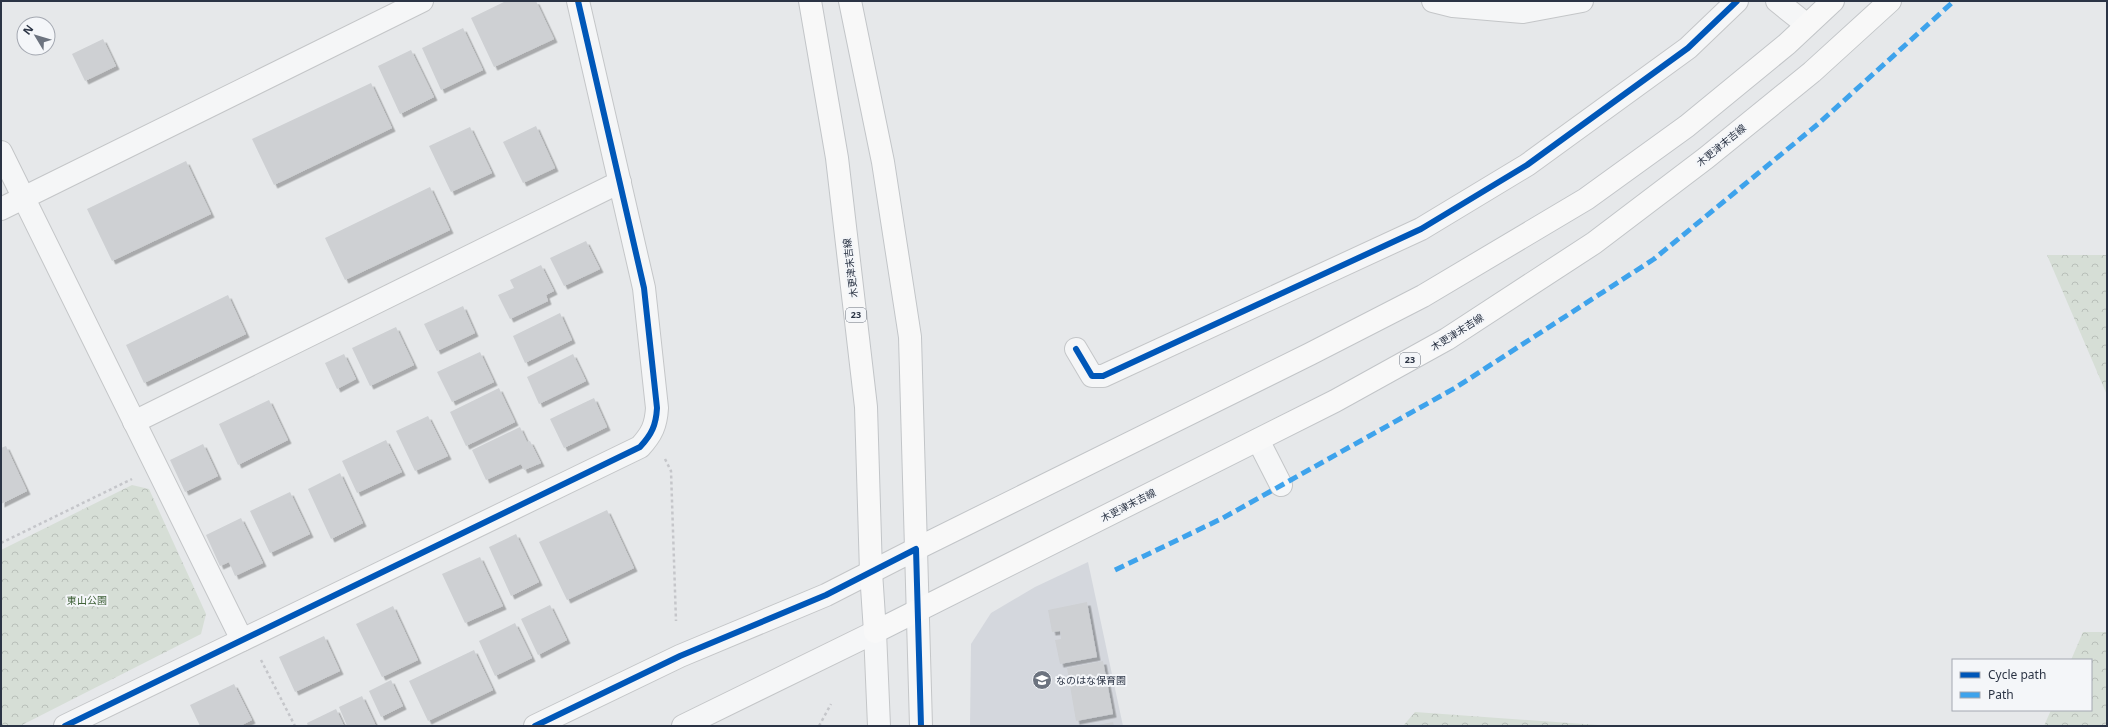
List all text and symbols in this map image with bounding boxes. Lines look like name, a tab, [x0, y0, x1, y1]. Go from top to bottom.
north arrow	[16, 16, 56, 56]
text: N	[19, 21, 36, 38]
street label: 木更津末吉線	[1693, 121, 1749, 169]
street label: 木更津末吉線	[839, 237, 861, 299]
road number: 23	[846, 308, 866, 322]
street label: 木更津末吉線	[1428, 310, 1486, 354]
road number: 23	[1400, 353, 1420, 367]
street label: 木更津末吉線	[1098, 485, 1158, 525]
park label: 東山公園	[67, 593, 107, 607]
legend	[1952, 659, 2092, 711]
text: Cycle path	[1988, 666, 2046, 683]
school or university icon: なのはな保育園	[1031, 669, 1053, 691]
place label: なのはな保育園	[1056, 673, 1126, 687]
text: Path	[1988, 686, 2014, 703]

